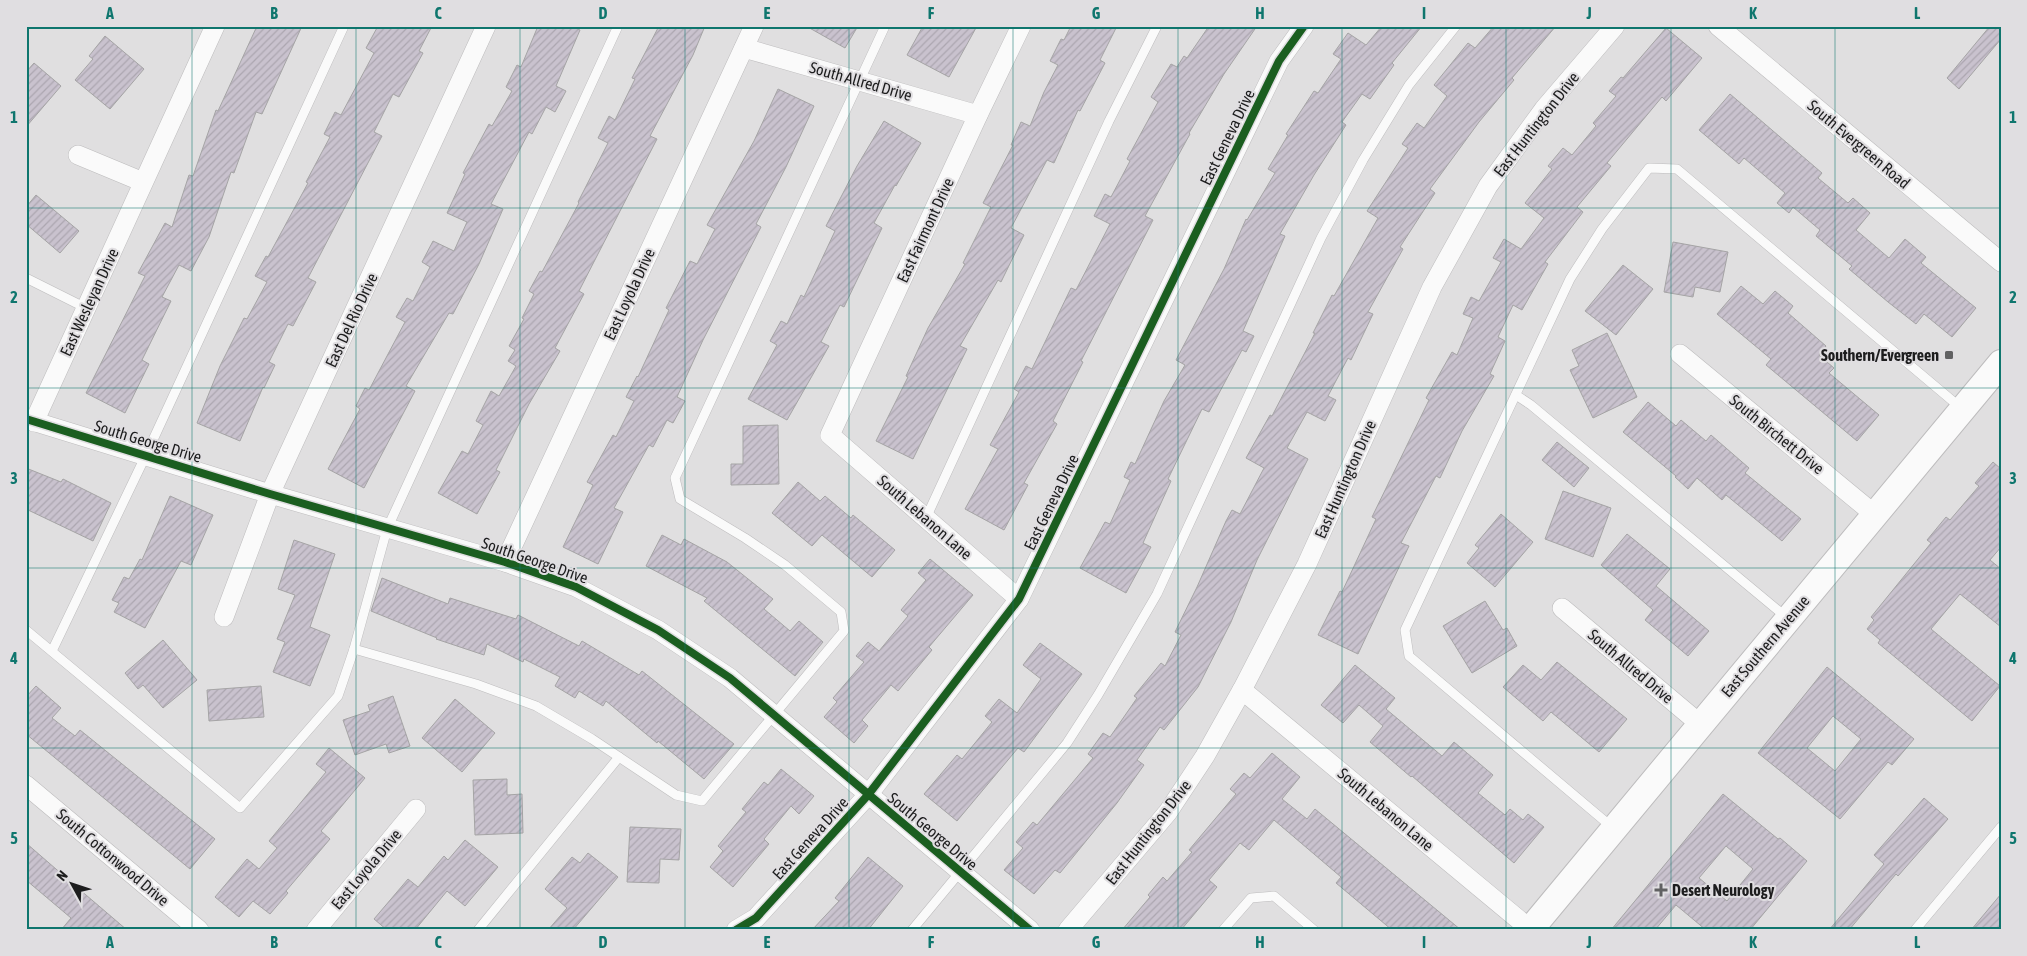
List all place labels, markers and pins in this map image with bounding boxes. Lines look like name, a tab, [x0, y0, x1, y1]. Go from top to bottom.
place label: Southern/Evergreen	[1821, 346, 1939, 364]
marker: Southern/Evergreen	[1943, 349, 1955, 361]
place label: Desert Neurology	[1672, 881, 1775, 899]
marker: Desert Neurology	[1654, 883, 1668, 897]

